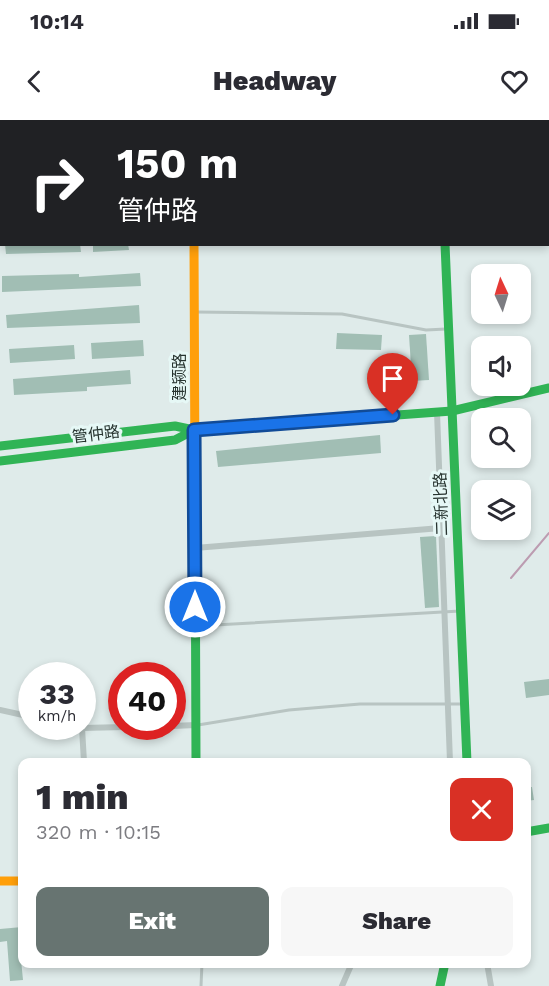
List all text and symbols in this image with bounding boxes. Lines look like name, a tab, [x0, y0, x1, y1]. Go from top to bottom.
text: 10:14	[30, 9, 84, 34]
icon: back	[18, 65, 51, 98]
text: Headway	[213, 65, 336, 97]
icon: heart	[498, 65, 531, 98]
text: 150 m	[117, 139, 238, 188]
icon: right	[18, 144, 96, 222]
text: 管仲路	[117, 195, 198, 227]
north arrow	[471, 264, 531, 324]
map controls	[471, 264, 531, 540]
button: sound	[471, 336, 531, 396]
street label: 建颍路	[170, 353, 189, 401]
pin	[367, 353, 418, 415]
icon: arrive	[376, 362, 409, 395]
button: search	[471, 408, 531, 468]
street label: 管仲路	[71, 422, 121, 446]
street label: 二新北路	[430, 472, 452, 536]
button: layers	[471, 480, 531, 540]
position arrow	[163, 575, 227, 639]
speed limit sign: 40	[108, 662, 186, 740]
text: 33	[39, 676, 75, 711]
text: km/h	[38, 707, 76, 725]
text: 1 min	[36, 776, 129, 818]
button: close	[450, 778, 513, 841]
text: 320 m · 10:15	[36, 820, 161, 844]
button: Exit	[36, 887, 269, 956]
button: Share	[281, 887, 513, 956]

